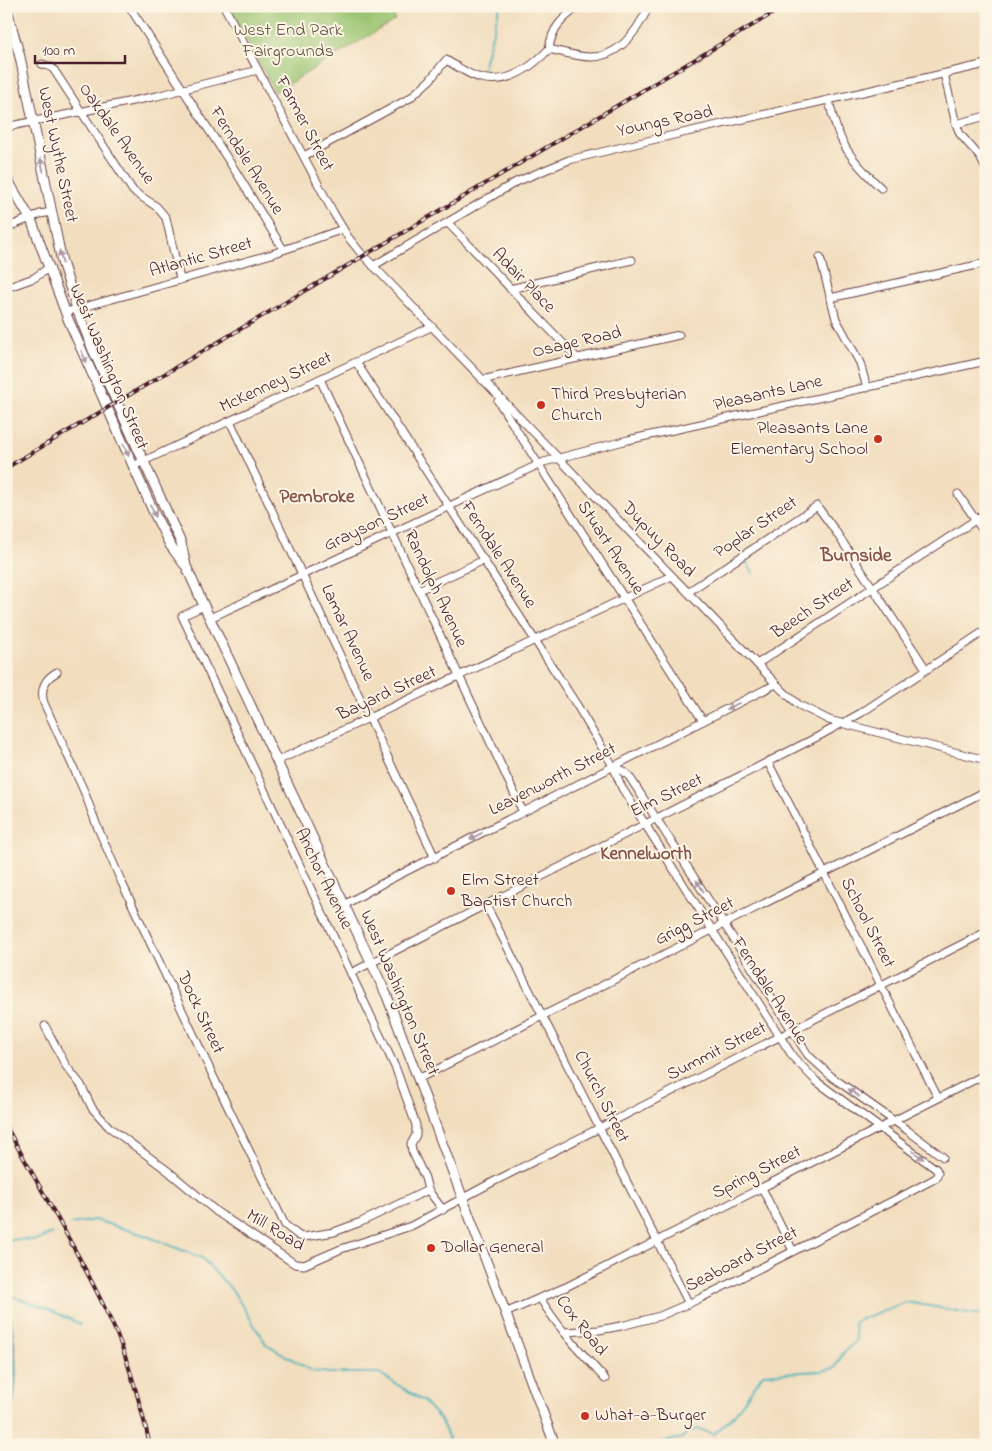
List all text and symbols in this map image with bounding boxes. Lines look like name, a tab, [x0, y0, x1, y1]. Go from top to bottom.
park label: West End Park Fairgrounds	[234, 18, 342, 66]
scale bar	[35, 32, 125, 64]
text: 100 m	[42, 40, 75, 62]
street label: Farmer Street	[268, 71, 340, 176]
street label: Oakdale Avenue	[71, 78, 161, 191]
street label: West Wythe Street	[30, 85, 84, 225]
street label: Youngs Road	[615, 99, 715, 146]
street label: Ferndale Avenue	[202, 101, 290, 221]
one-way arrow	[38, 157, 46, 172]
street label: Atlantic Street	[147, 231, 255, 285]
street label: Adair Place	[485, 242, 562, 320]
one-way arrow	[57, 249, 65, 264]
street label: West Washington Street	[60, 280, 155, 454]
street label: Osage Road	[530, 320, 624, 367]
street label: McKenney Street	[215, 346, 337, 420]
one-way arrow	[80, 350, 88, 365]
street label: Pleasants Lane	[711, 369, 826, 419]
place label: Third Presbyterian Church	[551, 382, 687, 429]
marker: Third Presbyterian Church	[535, 399, 547, 411]
place label: Pleasants Lane Elementary School	[730, 416, 869, 463]
marker: Pleasants Lane Elementary School	[872, 433, 884, 445]
one-way arrow	[122, 443, 130, 457]
district label: Pembroke	[279, 484, 355, 511]
street label: Grayson Street	[320, 487, 434, 559]
street label: Poplar Street	[709, 490, 803, 566]
street label: Ferndale Avenue	[453, 495, 543, 615]
street label: Dupuy Road	[614, 495, 701, 584]
street label: Stuart Avenue	[570, 496, 651, 601]
one-way arrow	[150, 504, 158, 518]
street label: Randolph Avenue	[396, 526, 474, 653]
district label: Burnside	[819, 543, 892, 570]
street label: Beech Street	[766, 572, 860, 647]
street label: Lamar Avenue	[313, 580, 381, 686]
street label: Bayard Street	[332, 660, 441, 729]
one-way arrow	[726, 702, 740, 710]
street label: Leavenworth Street	[485, 737, 621, 823]
street label: Elm Street	[626, 767, 708, 825]
street label: Anchor Avenue	[287, 824, 359, 935]
one-way arrow	[469, 832, 483, 840]
district label: Kennelworth	[600, 841, 692, 868]
place label: Elm Street Baptist Church	[460, 868, 572, 915]
street label: School Street	[833, 873, 901, 973]
one-way arrow	[695, 880, 705, 893]
marker: Elm Street Baptist Church	[445, 885, 457, 897]
street label: Grigg Street	[651, 891, 740, 954]
street label: West Washington Street	[351, 906, 446, 1080]
street label: Ferndale Avenue	[724, 931, 814, 1051]
street label: Dock Street	[169, 967, 230, 1059]
street label: Summit Street	[663, 1016, 771, 1088]
street label: Church Street	[567, 1046, 635, 1148]
one-way arrow	[847, 1088, 861, 1098]
street label: Spring Street	[708, 1139, 807, 1207]
one-way arrow	[911, 1150, 924, 1161]
street label: Mill Road	[241, 1203, 309, 1259]
street label: Seaboard Street	[681, 1220, 803, 1300]
place label: Dollar General	[440, 1235, 544, 1261]
marker: Dollar General	[425, 1242, 437, 1254]
street label: Cox Road	[549, 1290, 613, 1362]
place label: What-a-Burger	[595, 1403, 707, 1430]
marker: What-a-Burger	[579, 1410, 591, 1422]

